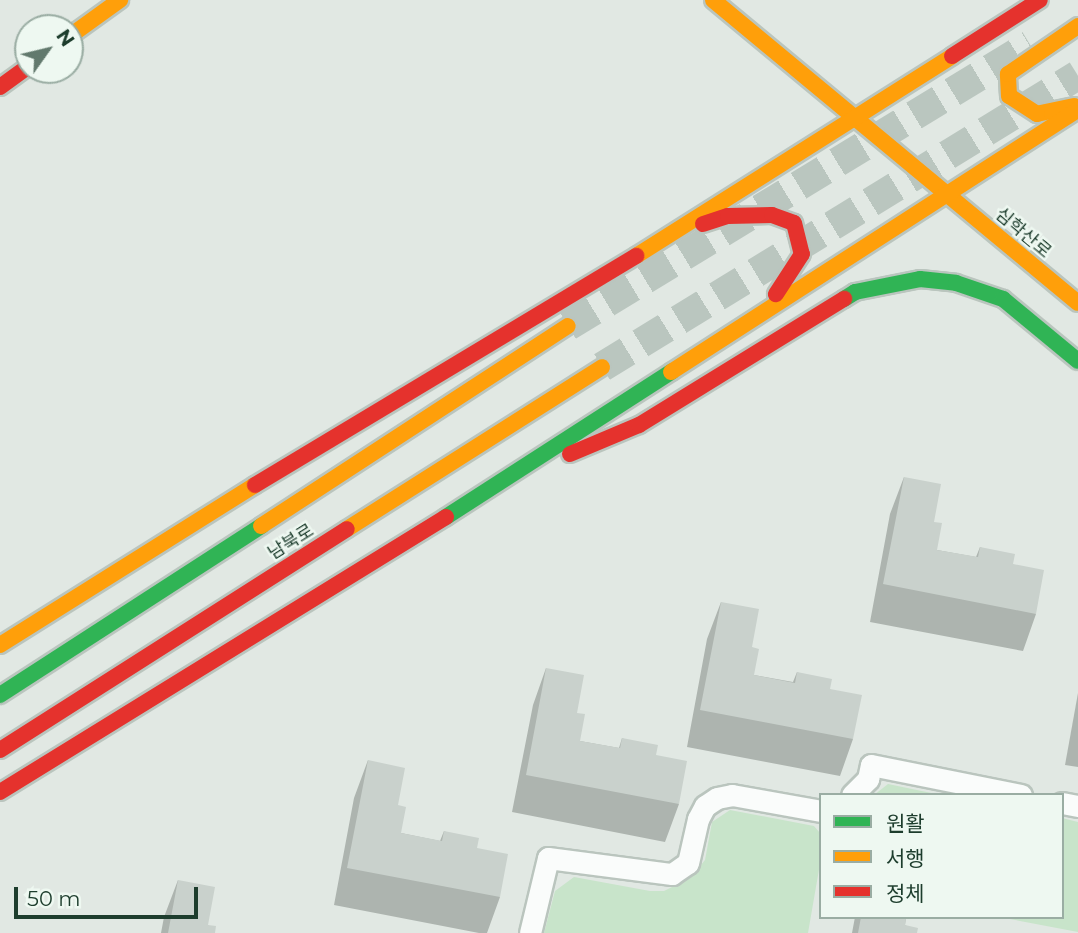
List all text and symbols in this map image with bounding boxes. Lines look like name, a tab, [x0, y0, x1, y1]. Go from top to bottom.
north arrow	[14, 14, 84, 84]
text: N	[51, 25, 79, 51]
street label: 심학산로	[991, 203, 1055, 263]
street label: 남북로	[264, 520, 318, 564]
legend	[819, 793, 1064, 919]
text: 원활	[886, 811, 925, 836]
text: 서행	[886, 846, 925, 871]
scale bar	[18, 874, 201, 918]
text: 정체	[886, 881, 925, 906]
text: 50 m	[27, 886, 81, 911]

